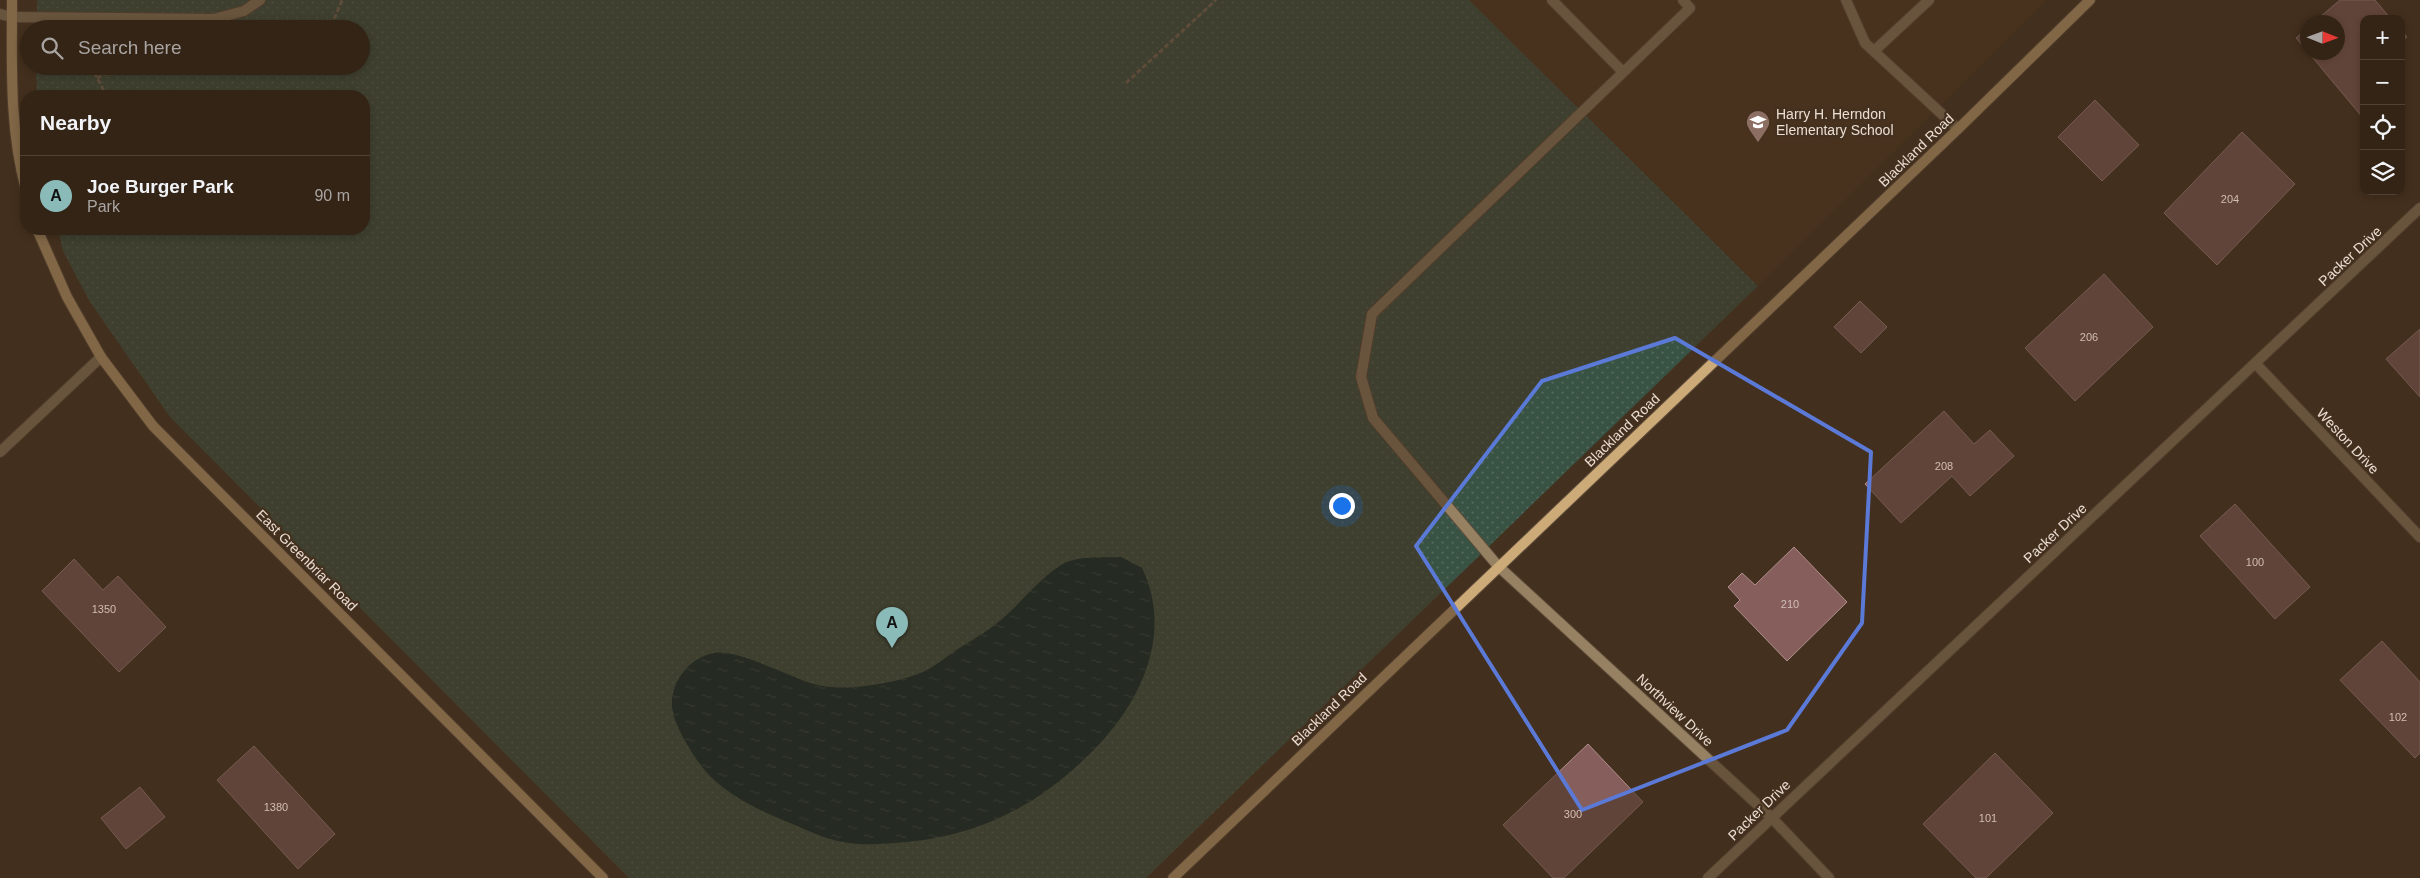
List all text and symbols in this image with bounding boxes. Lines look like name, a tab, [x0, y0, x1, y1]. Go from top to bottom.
north arrow	[2300, 15, 2345, 60]
map controls	[2360, 15, 2405, 195]
button: +	[2360, 15, 2405, 60]
search box	[20, 20, 370, 75]
icon: search	[38, 34, 66, 62]
text: Search here	[78, 37, 182, 58]
button: −	[2360, 60, 2405, 105]
button: locate	[2360, 105, 2405, 150]
place label: Harry H. Herndon Elementary School	[1776, 106, 1894, 138]
school or university icon: Harry H. Herndon Elementary School	[1745, 109, 1771, 143]
street label: Blackland Road	[1875, 110, 1957, 190]
text: Nearby	[40, 111, 111, 134]
button: layers	[2360, 150, 2405, 195]
text: Joe Burger Park	[87, 176, 234, 197]
text: A	[50, 187, 62, 204]
text: 90 m	[314, 187, 350, 204]
house number: 204	[2221, 193, 2239, 205]
text: Park	[87, 198, 120, 215]
street label: Packer Drive	[2315, 223, 2385, 289]
house number: 206	[2080, 331, 2098, 343]
street label: Blackland Road	[1581, 390, 1663, 470]
street label: Weston Drive	[2314, 405, 2383, 477]
house number: 208	[1935, 460, 1953, 472]
your location	[1329, 493, 1355, 519]
street label: Packer Drive	[2020, 500, 2090, 566]
street label: East Greenbriar Road	[253, 506, 361, 614]
house number: 100	[2246, 556, 2264, 568]
house number: 210	[1781, 598, 1799, 610]
house number: 1350	[92, 603, 116, 615]
pin: A	[876, 607, 908, 648]
street label: Blackland Road	[1288, 669, 1370, 749]
street label: Northview Drive	[1633, 670, 1717, 750]
house number: 102	[2389, 711, 2407, 723]
street label: Packer Drive	[1725, 776, 1794, 844]
house number: 1380	[264, 801, 288, 813]
house number: 300	[1564, 808, 1582, 820]
house number: 101	[1979, 812, 1997, 824]

